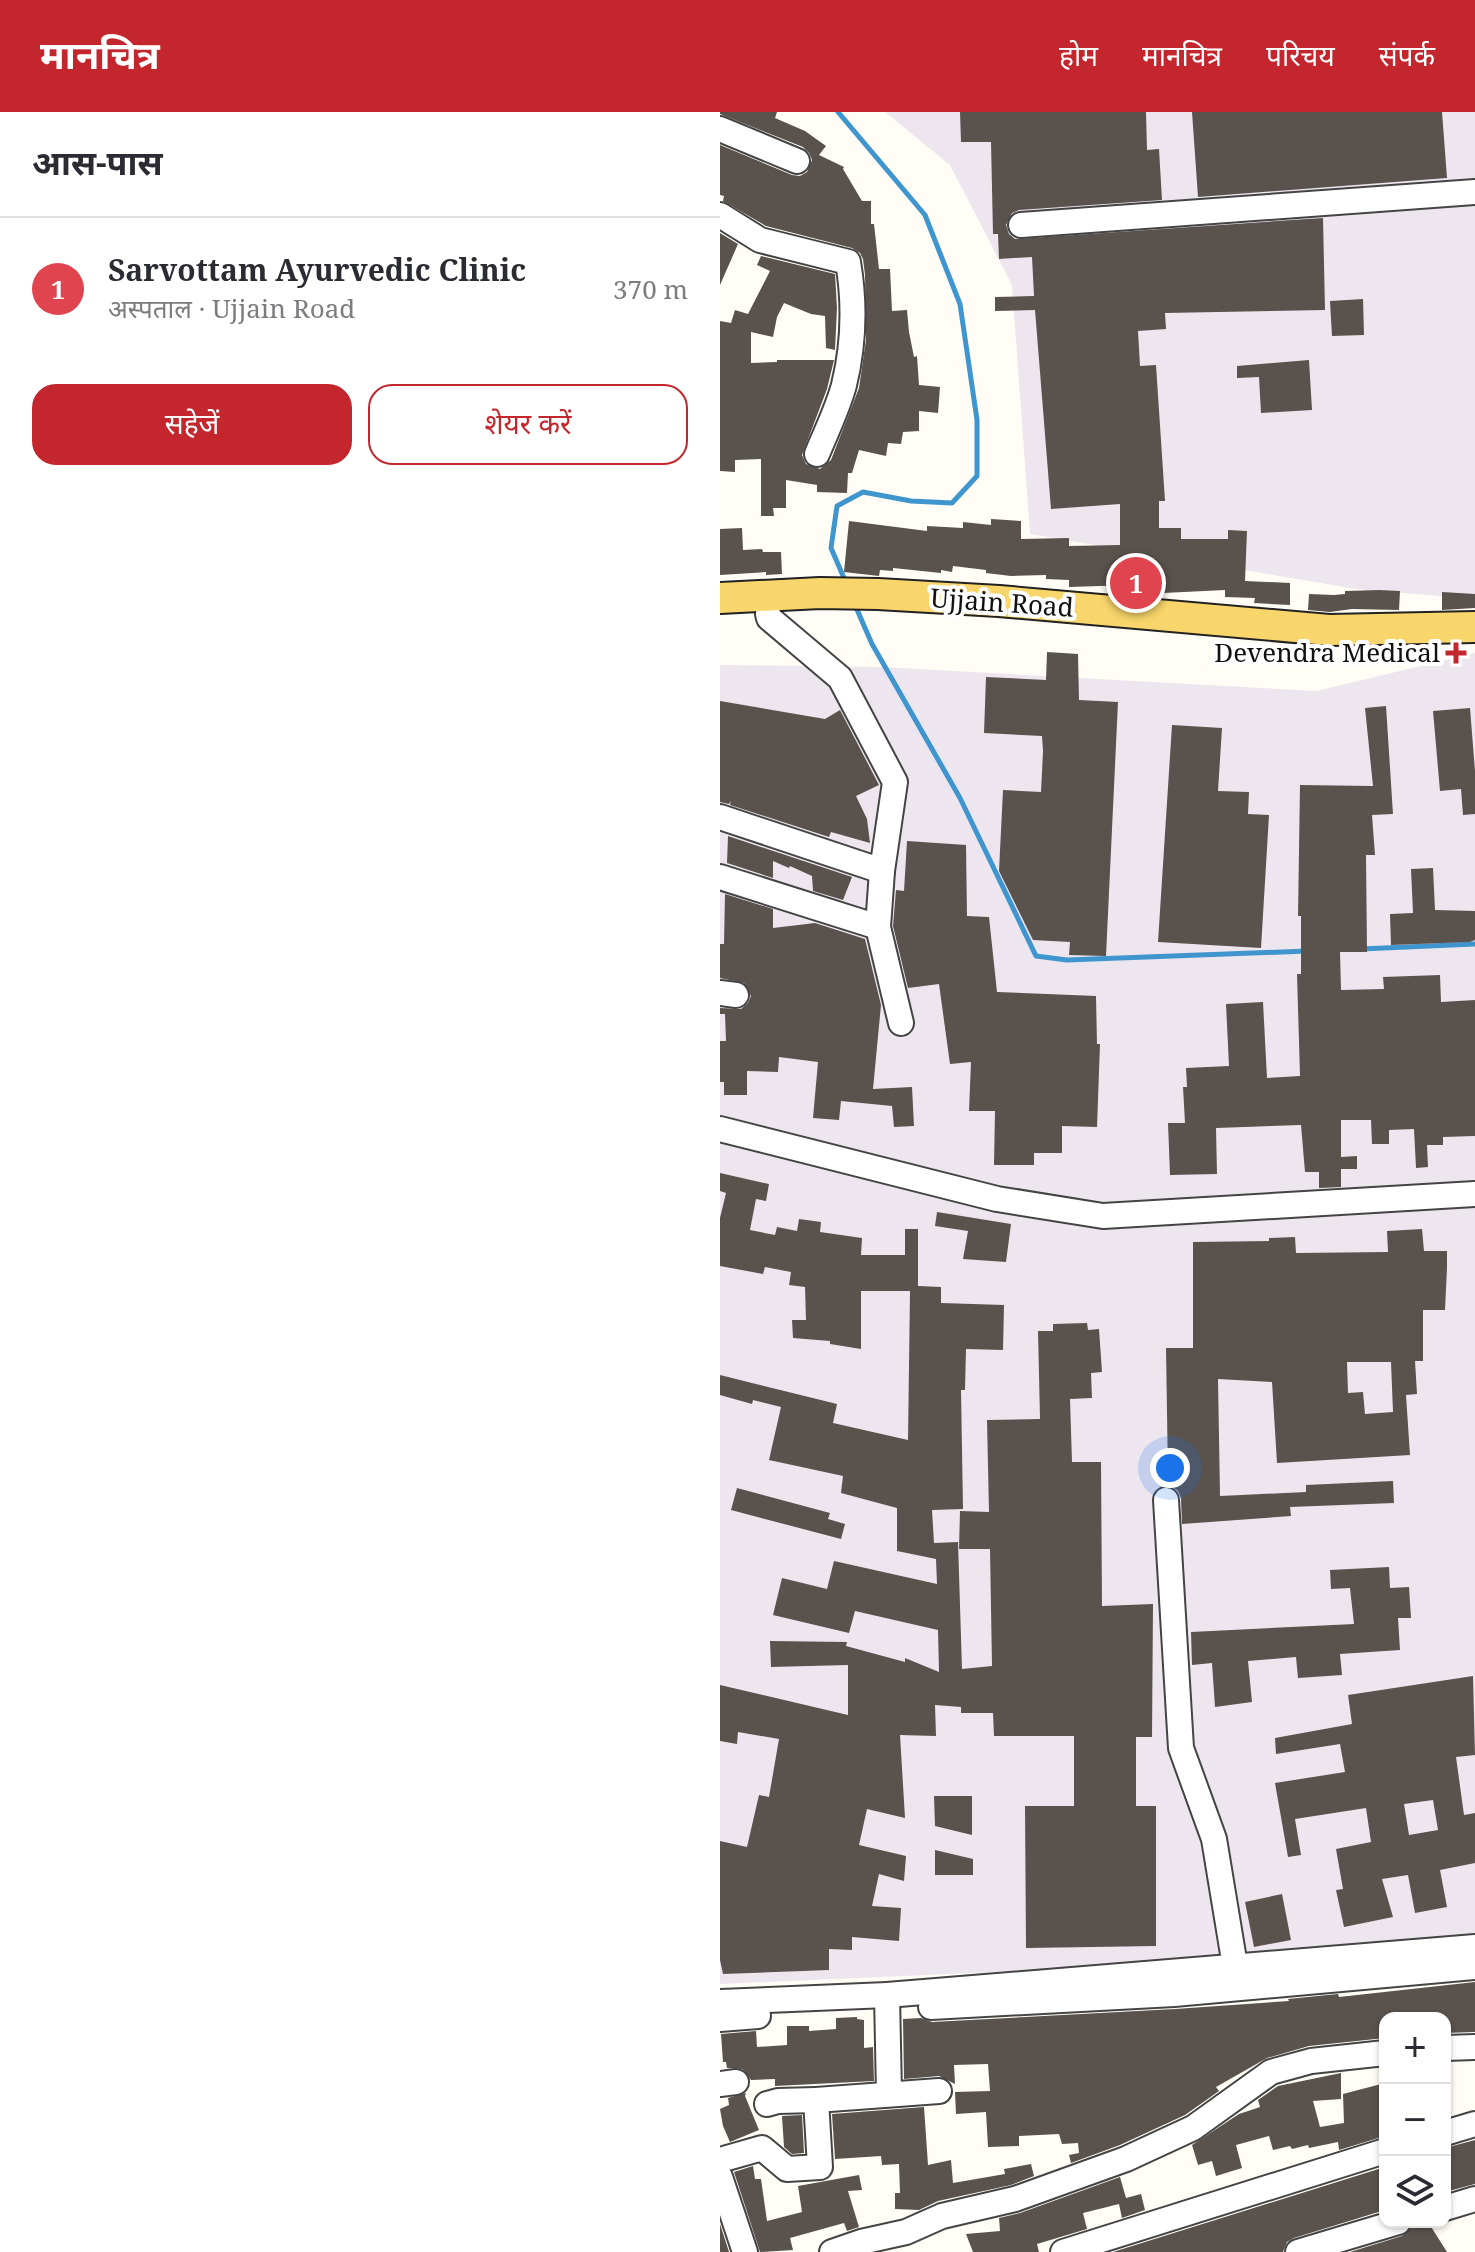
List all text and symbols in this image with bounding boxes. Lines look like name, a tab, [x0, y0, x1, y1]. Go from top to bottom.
text: मानचित्र	[40, 28, 160, 80]
text: होम	[1059, 36, 1098, 74]
text: मानचित्र	[1142, 36, 1222, 74]
text: परिचय	[1266, 36, 1335, 74]
text: संपर्क	[1379, 36, 1435, 74]
text: आस-पास	[32, 139, 163, 185]
text: Sarvottam Ayurvedic Clinic	[108, 249, 526, 290]
text: 1	[51, 271, 65, 307]
text: 370 m	[613, 271, 688, 307]
text: अस्पताल · Ujjain Road	[108, 290, 355, 326]
button: सहेजें	[32, 384, 352, 465]
button: शेयर करें	[368, 384, 688, 465]
pin: 1	[1110, 553, 1162, 613]
street label: Ujjain Road	[929, 579, 1075, 625]
place label: Devendra Medical	[1214, 634, 1440, 670]
marker: Devendra Medical	[1447, 644, 1465, 662]
your location	[1150, 1448, 1190, 1488]
map controls	[1379, 2012, 1451, 2228]
button: +	[1379, 2012, 1451, 2084]
button: −	[1379, 2084, 1451, 2156]
button: layers	[1379, 2156, 1451, 2228]

